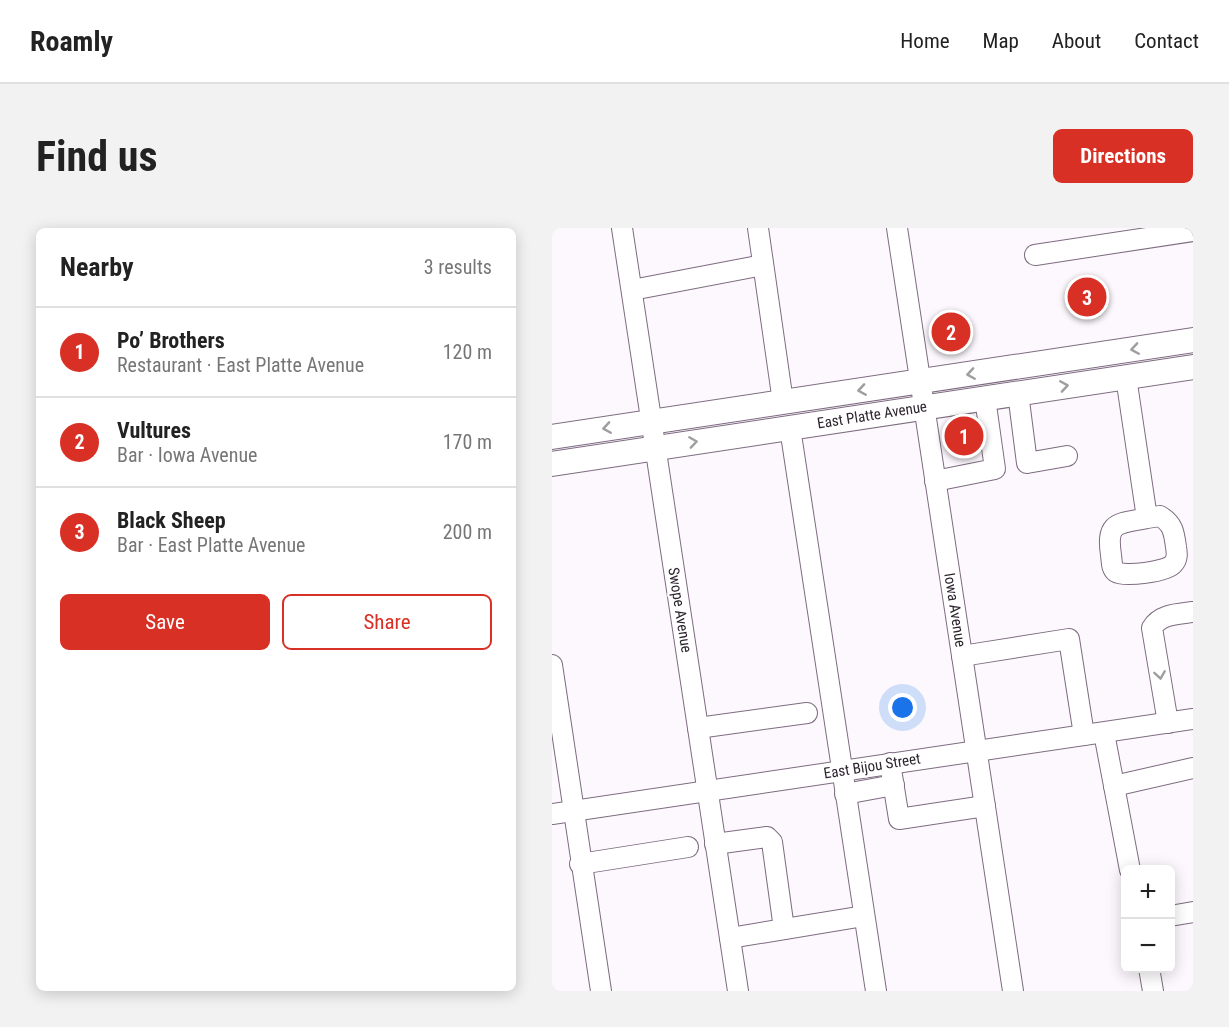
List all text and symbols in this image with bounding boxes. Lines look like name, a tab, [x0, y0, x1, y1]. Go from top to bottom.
text: Roamly	[30, 25, 113, 58]
text: Home	[900, 29, 950, 53]
text: Map	[983, 29, 1019, 53]
text: About	[1052, 29, 1101, 53]
text: Contact	[1134, 29, 1199, 53]
button: Directions	[1053, 129, 1193, 183]
text: Find us	[36, 132, 157, 181]
text: Nearby	[60, 252, 134, 282]
text: 3 results	[424, 255, 492, 279]
pin: 3	[1068, 274, 1106, 320]
pin: 2	[932, 310, 970, 354]
text: Po’ Brothers	[117, 328, 225, 353]
text: 1	[74, 340, 85, 364]
text: 120 m	[443, 340, 492, 364]
one-way arrow	[1131, 342, 1140, 354]
text: Restaurant · East Platte Avenue	[117, 353, 364, 377]
one-way arrow	[967, 367, 976, 379]
one-way arrow	[1059, 381, 1069, 393]
one-way arrow	[858, 384, 867, 396]
street label: East Platte Avenue	[816, 397, 928, 433]
pin: 1	[944, 414, 984, 458]
text: Vultures	[117, 418, 191, 443]
one-way arrow	[602, 422, 612, 434]
text: 2	[74, 430, 85, 454]
text: 170 m	[443, 430, 492, 454]
one-way arrow	[688, 437, 697, 449]
text: Bar · Iowa Avenue	[117, 443, 257, 467]
text: Black Sheep	[117, 508, 226, 533]
text: 3	[74, 520, 85, 544]
text: 200 m	[443, 520, 492, 544]
text: Bar · East Platte Avenue	[117, 533, 305, 557]
street label: Swope Avenue	[664, 566, 696, 654]
street label: Iowa Avenue	[940, 572, 970, 648]
button: Save	[60, 594, 270, 650]
button: Share	[282, 594, 492, 650]
one-way arrow	[1153, 670, 1166, 680]
your location	[888, 693, 917, 722]
street label: East Bijou Street	[822, 749, 922, 783]
map controls	[1121, 865, 1175, 973]
button: +	[1121, 865, 1175, 919]
button: −	[1121, 919, 1175, 973]

